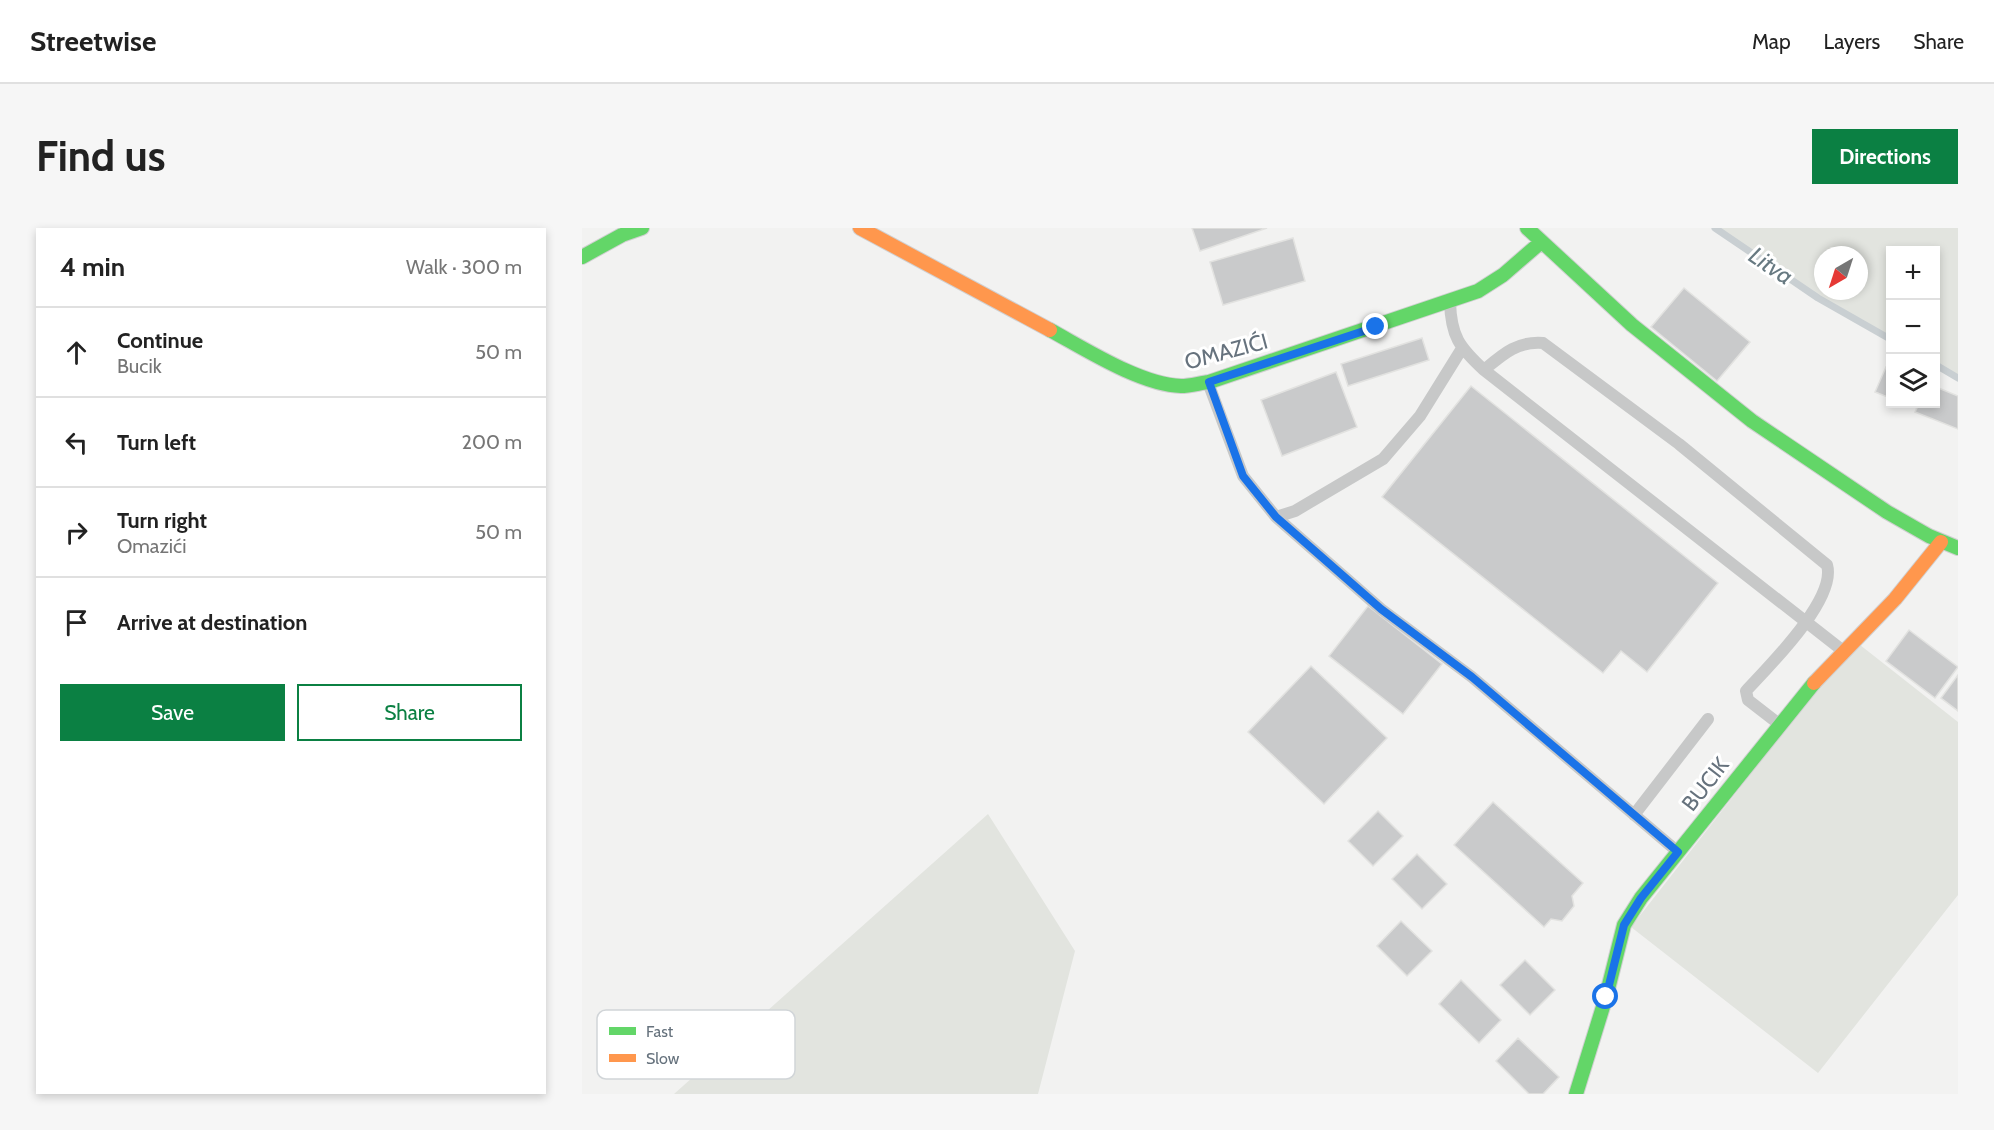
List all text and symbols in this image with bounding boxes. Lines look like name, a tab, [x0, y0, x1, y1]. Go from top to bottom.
text: Streetwise	[30, 24, 156, 58]
text: Map	[1752, 29, 1791, 54]
text: Layers	[1824, 29, 1880, 54]
text: Share	[1913, 29, 1964, 54]
button: Directions	[1812, 129, 1958, 184]
text: Find us	[36, 130, 165, 182]
water label: Litva	[1744, 240, 1799, 291]
north arrow	[1814, 246, 1868, 300]
map controls	[1886, 246, 1940, 408]
button: +	[1886, 246, 1940, 300]
text: 4 min	[60, 251, 125, 283]
text: Walk · 300 m	[406, 255, 522, 279]
button: −	[1886, 300, 1940, 354]
route end	[1362, 313, 1388, 339]
text: Continue	[117, 327, 203, 354]
street label: OMAZIĆI	[1182, 327, 1271, 376]
icon: ahead	[60, 336, 93, 369]
text: 50 m	[475, 340, 522, 364]
text: Bucik	[117, 354, 162, 378]
button: layers	[1886, 354, 1940, 408]
icon: left	[60, 426, 93, 459]
text: Turn left	[117, 429, 196, 456]
text: 200 m	[462, 430, 522, 454]
text: Turn right	[117, 507, 207, 534]
icon: right	[60, 516, 93, 549]
text: 50 m	[475, 520, 522, 544]
text: Omazići	[117, 534, 186, 558]
icon: arrive	[60, 606, 93, 639]
text: Arrive at destination	[117, 609, 307, 636]
button: Save	[60, 684, 285, 741]
button: Share	[297, 684, 522, 741]
street label: BUCIK	[1676, 752, 1735, 817]
route start	[1592, 983, 1618, 1009]
legend	[597, 1010, 795, 1079]
text: Fast	[646, 1022, 674, 1041]
text: Slow	[646, 1049, 680, 1068]

